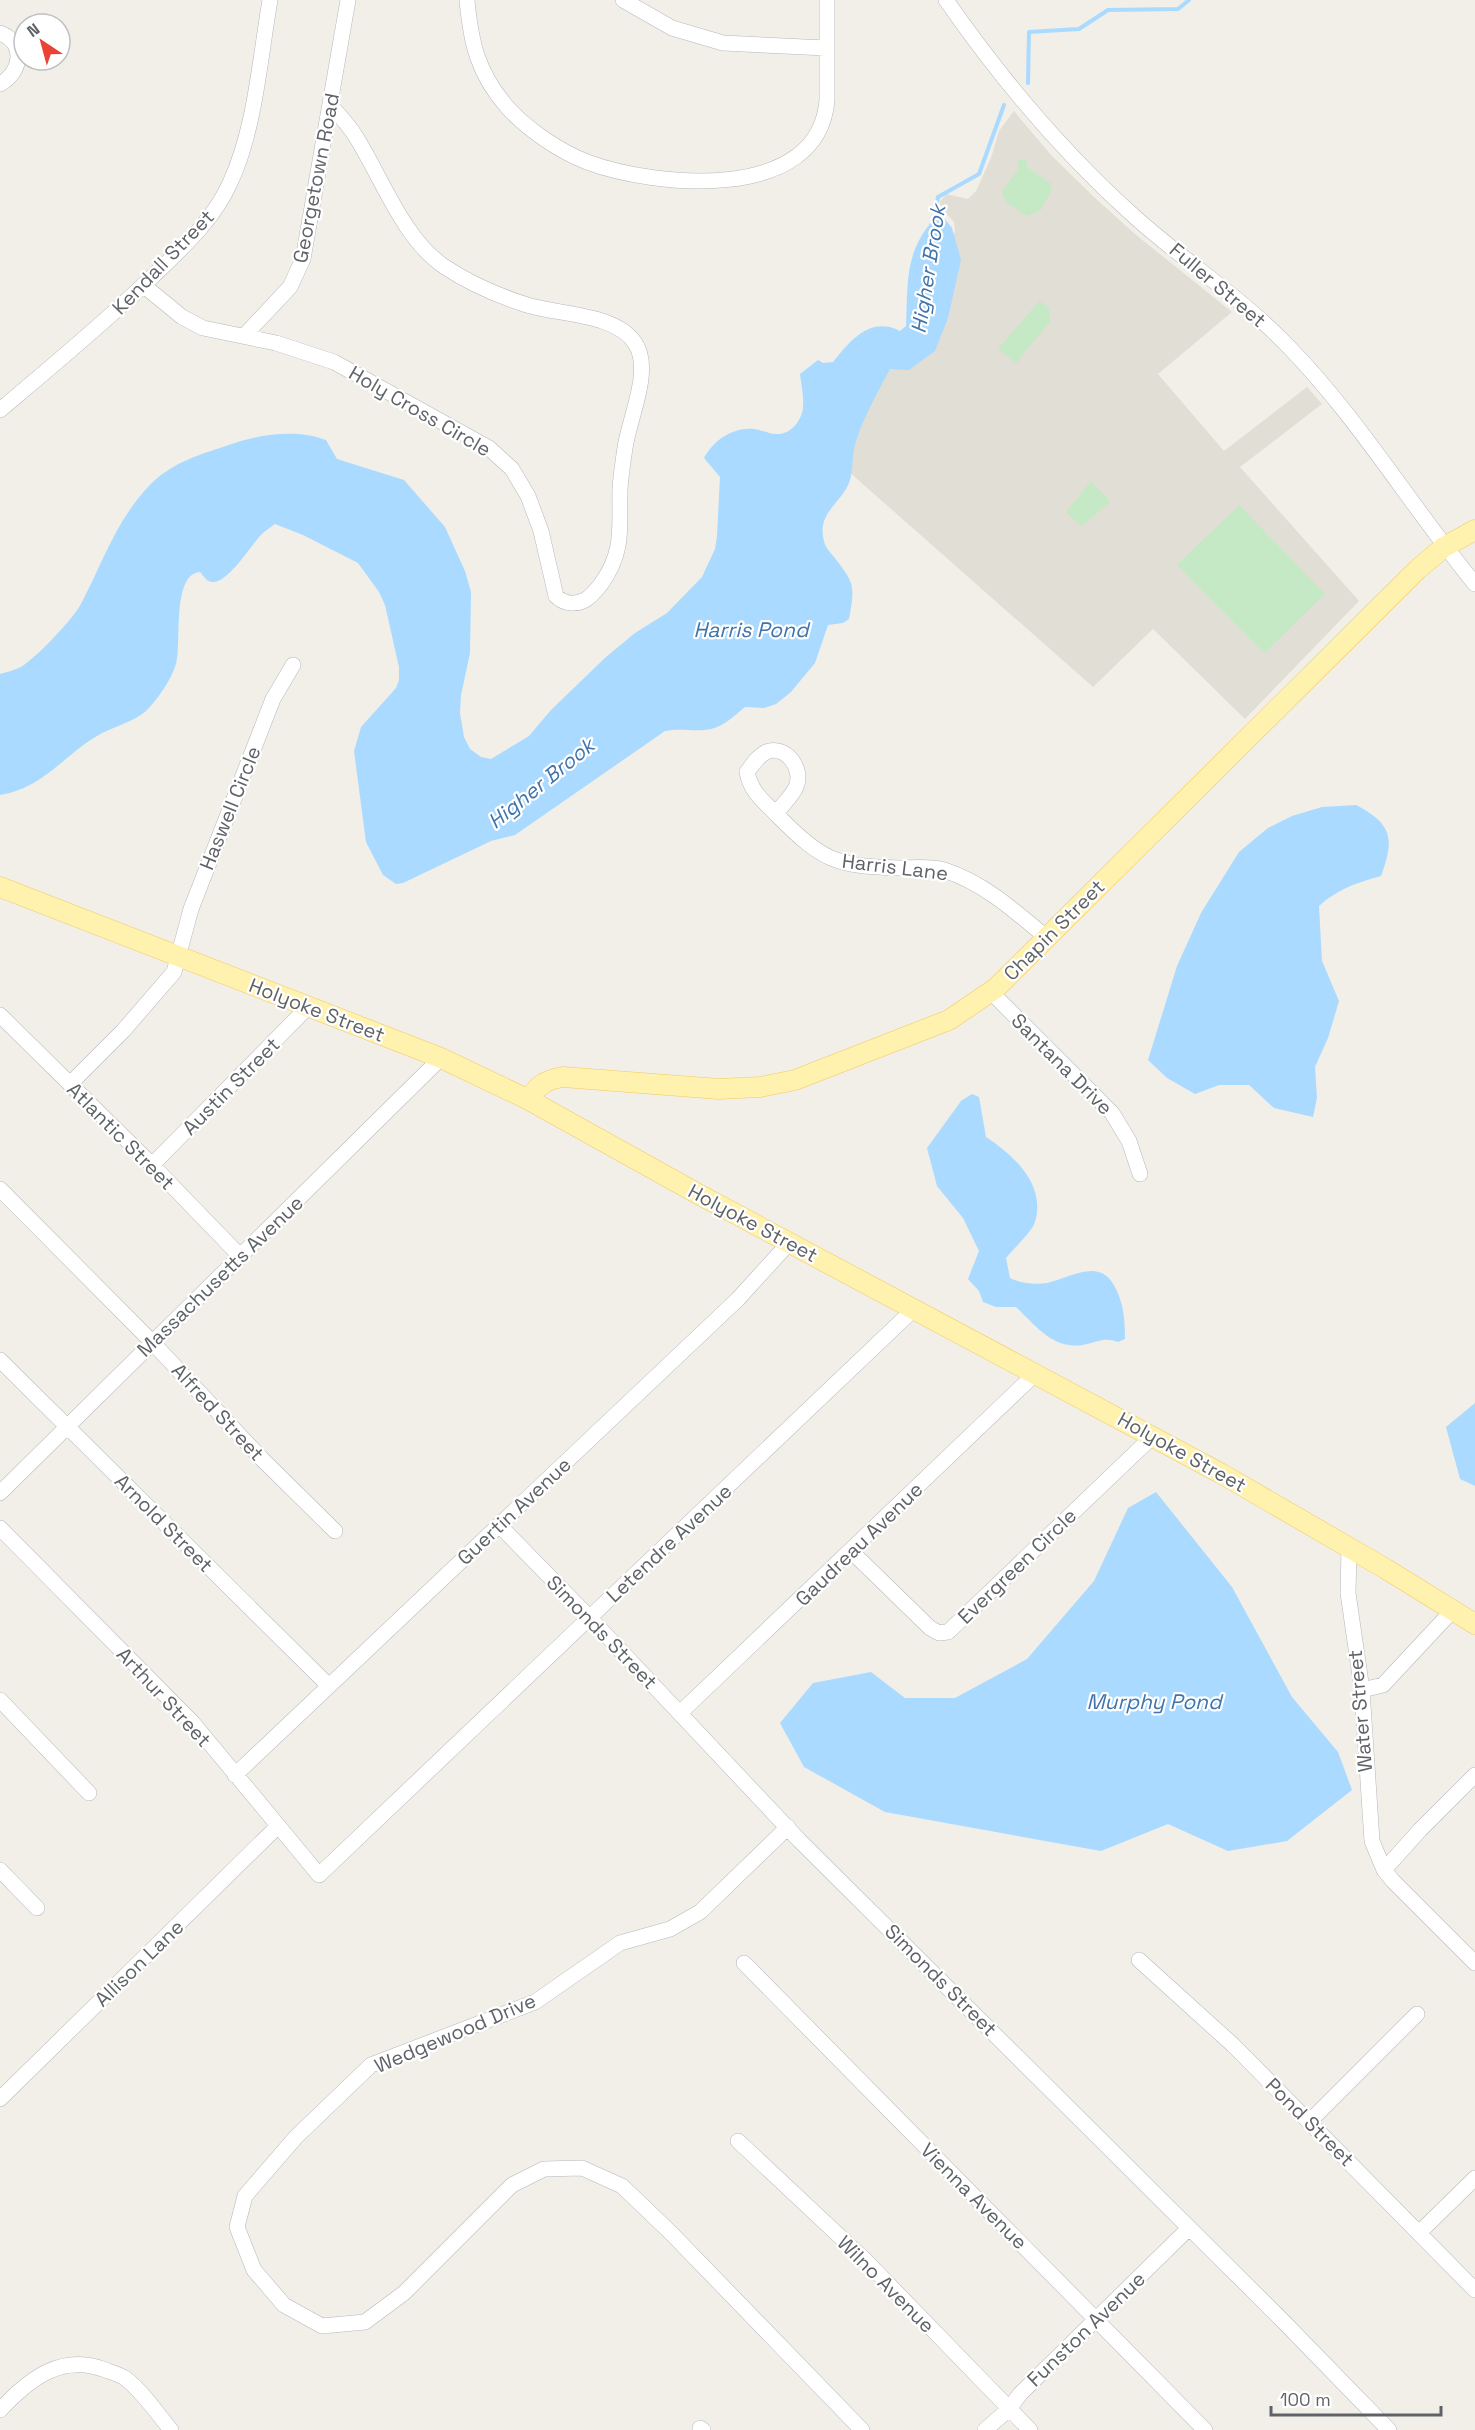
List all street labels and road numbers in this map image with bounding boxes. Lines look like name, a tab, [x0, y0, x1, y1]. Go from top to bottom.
street label: Georgetown Road	[287, 91, 345, 265]
street label: Kendall Street	[106, 204, 220, 320]
street label: Fuller Street	[1164, 237, 1272, 333]
street label: Holy Cross Circle	[344, 360, 496, 462]
street label: Haswell Circle	[193, 742, 267, 874]
street label: Harris Lane	[840, 848, 950, 886]
street label: Chapin Street	[998, 874, 1110, 986]
street label: Holyoke Street	[245, 972, 389, 1048]
street label: Santana Drive	[1006, 1008, 1118, 1120]
street label: Austin Street	[177, 1032, 285, 1140]
street label: Atlantic Street	[62, 1077, 180, 1195]
street label: Holyoke Street	[684, 1178, 822, 1268]
street label: Massachusetts Avenue	[131, 1190, 309, 1362]
street label: Alfred Street	[166, 1358, 270, 1466]
street label: Holyoke Street	[1113, 1406, 1251, 1498]
street label: Guertin Avenue	[451, 1451, 577, 1571]
street label: Arnold Street	[109, 1468, 219, 1578]
street label: Gaudreau Avenue	[790, 1476, 928, 1612]
street label: Letendre Avenue	[601, 1478, 737, 1608]
street label: Evergreen Circle	[952, 1503, 1082, 1629]
street label: Simonds Street	[541, 1570, 663, 1694]
street label: Arthur Street	[111, 1642, 217, 1752]
street label: Water Street	[1342, 1649, 1378, 1773]
street label: Allison Lane	[89, 1914, 189, 2012]
street label: Simonds Street	[879, 1918, 1003, 2042]
street label: Wedgewood Drive	[370, 1987, 540, 2079]
street label: Pond Street	[1260, 2072, 1360, 2172]
street label: Vienna Avenue	[915, 2137, 1033, 2255]
street label: Wilno Avenue	[832, 2230, 940, 2338]
street label: Funston Avenue	[1021, 2266, 1151, 2392]

